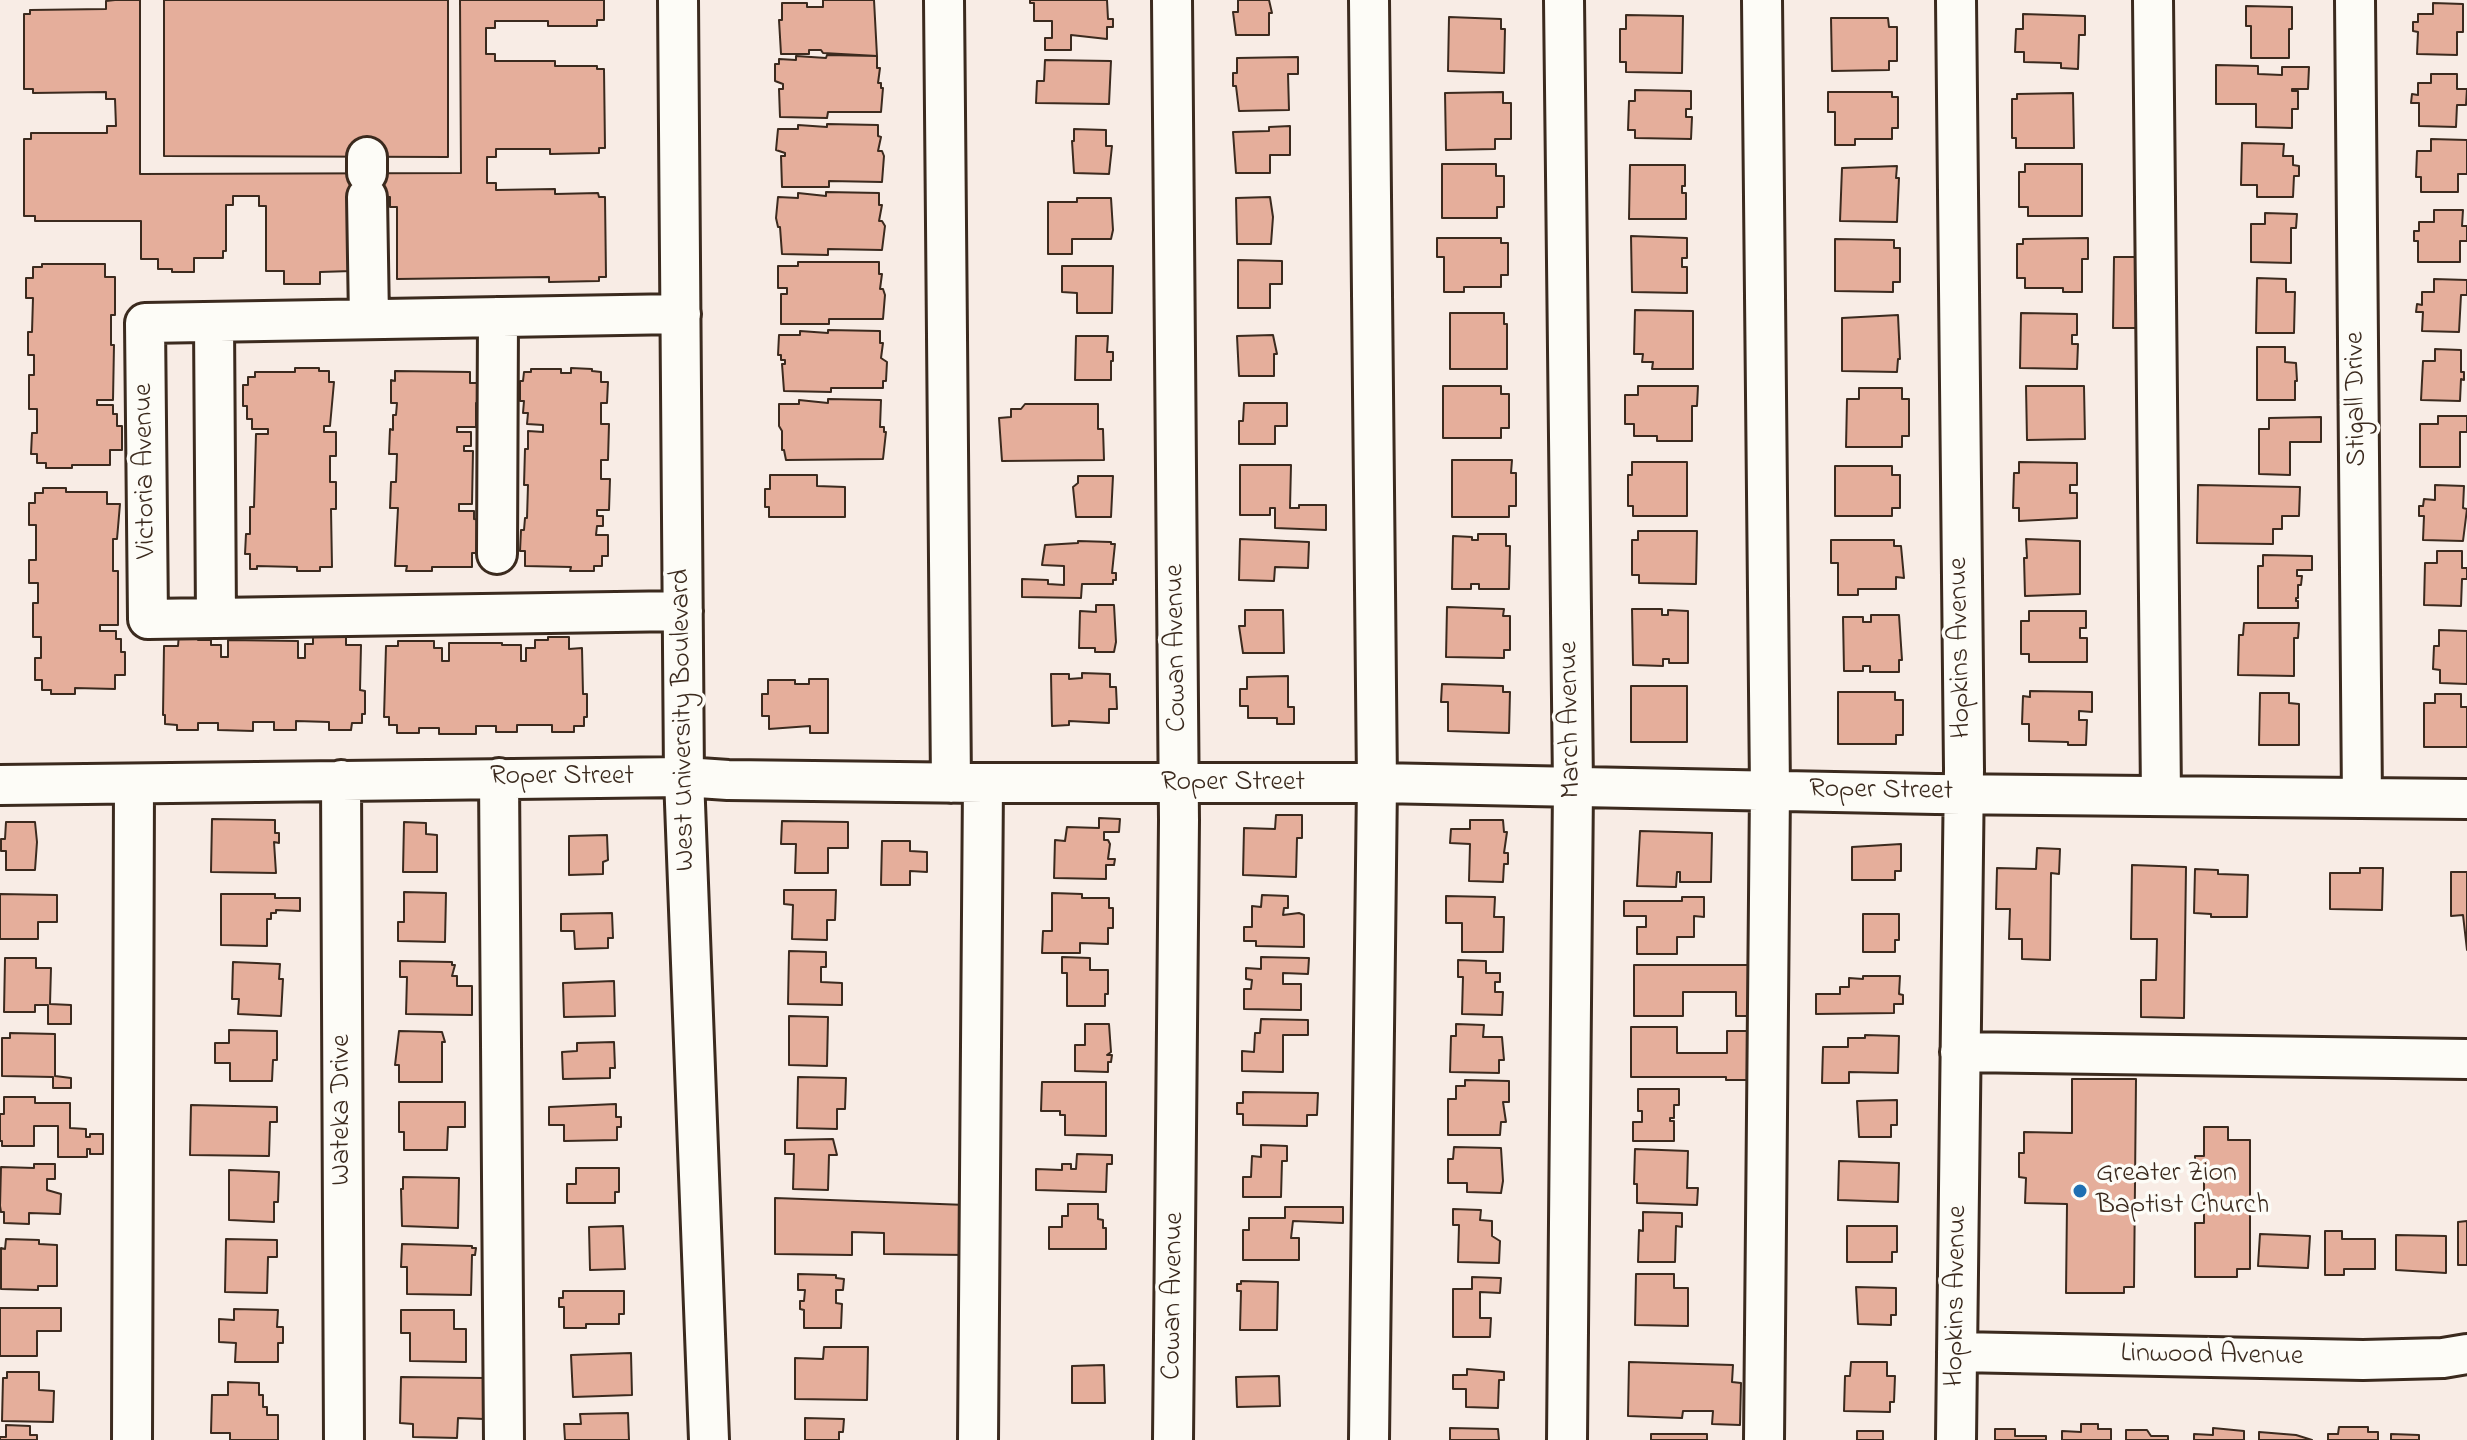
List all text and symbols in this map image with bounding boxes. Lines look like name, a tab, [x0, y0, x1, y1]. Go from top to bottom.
street label: Stigall Drive	[2340, 331, 2376, 467]
street label: Victoria Avenue	[129, 383, 165, 559]
street label: Hopkins Avenue	[1944, 557, 1980, 739]
street label: Cowan Avenue	[1160, 564, 1196, 732]
street label: West University Boulevard	[666, 568, 704, 872]
street label: March Avenue	[1554, 641, 1590, 799]
street label: Roper Street	[490, 761, 634, 795]
street label: Roper Street	[1161, 767, 1305, 801]
street label: Roper Street	[1809, 774, 1953, 810]
street label: Wateka Drive	[326, 1034, 360, 1186]
place label: Greater Zion Baptist Church	[2096, 1158, 2269, 1224]
marker: Greater Zion Baptist Church	[2071, 1182, 2089, 1200]
street label: Hopkins Avenue	[1940, 1205, 1976, 1387]
street label: Cowan Avenue	[1157, 1212, 1193, 1380]
street label: Linwood Avenue	[2120, 1339, 2304, 1375]

